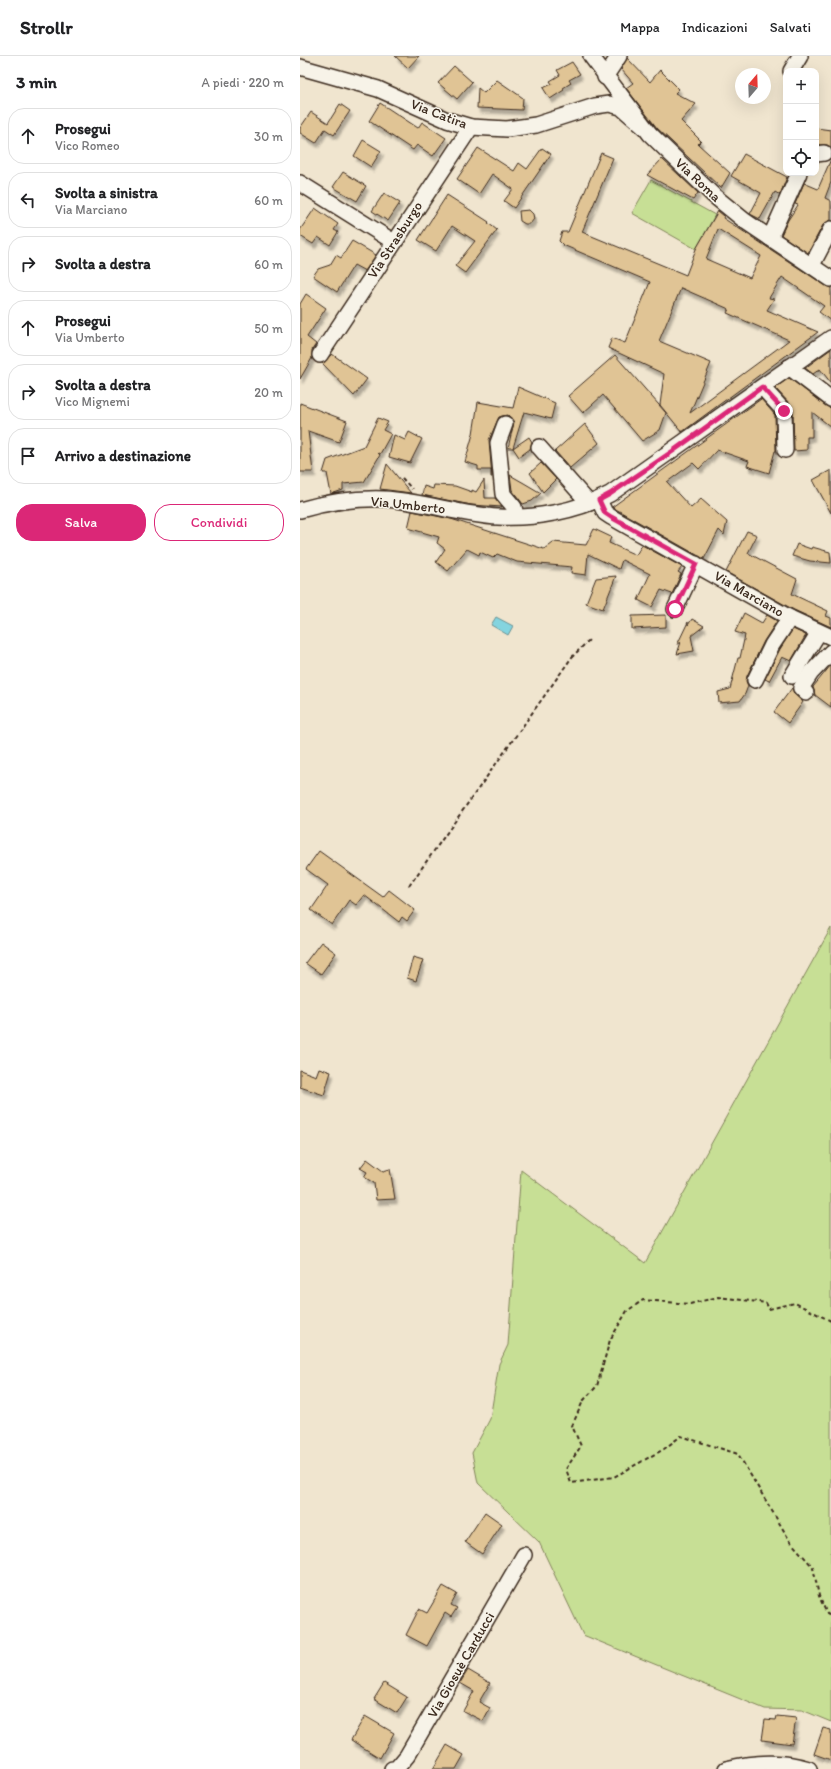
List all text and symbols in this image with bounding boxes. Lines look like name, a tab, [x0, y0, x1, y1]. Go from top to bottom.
text: Strollr	[20, 16, 73, 39]
text: Mappa	[620, 19, 660, 36]
text: Indicazioni	[682, 19, 748, 36]
text: Salvati	[770, 19, 811, 36]
north arrow	[735, 68, 771, 104]
map controls	[783, 68, 819, 176]
button: +	[783, 68, 819, 104]
text: 3 min	[16, 72, 57, 92]
text: A piedi · 220 m	[202, 75, 284, 90]
street label: Via Catira	[408, 95, 470, 133]
button: −	[783, 104, 819, 140]
text: Prosegui	[55, 120, 111, 138]
icon: ahead	[17, 125, 39, 147]
text: 30 m	[254, 129, 283, 144]
text: Vico Romeo	[55, 138, 120, 153]
button: locate	[783, 140, 819, 176]
street label: Via Roma	[671, 154, 725, 206]
text: Svolta a sinistra	[55, 184, 158, 202]
icon: left	[17, 189, 39, 211]
text: 60 m	[254, 193, 283, 208]
street label: Via Strasburgo	[364, 198, 426, 282]
text: Via Marciano	[55, 202, 127, 217]
icon: right	[17, 253, 39, 275]
text: Svolta a destra	[55, 255, 151, 273]
text: 60 m	[254, 257, 283, 272]
text: Prosegui	[55, 312, 111, 330]
icon: ahead	[17, 317, 39, 339]
text: 50 m	[254, 321, 283, 336]
text: Via Umberto	[55, 330, 125, 345]
text: Svolta a destra	[55, 376, 151, 394]
icon: right	[17, 381, 39, 403]
text: 20 m	[254, 385, 283, 400]
text: Vico Mignemi	[55, 394, 130, 409]
route end	[775, 402, 793, 420]
icon: arrive	[17, 445, 39, 467]
text: Arrivo a destinazione	[55, 447, 191, 465]
street label: Via Umberto	[370, 493, 446, 517]
button: Salva	[16, 504, 146, 541]
button: Condividi	[154, 504, 284, 541]
street label: Via Marciano	[711, 567, 787, 621]
route start	[666, 600, 684, 618]
street label: Via Giosuè Carducci	[424, 1609, 498, 1721]

